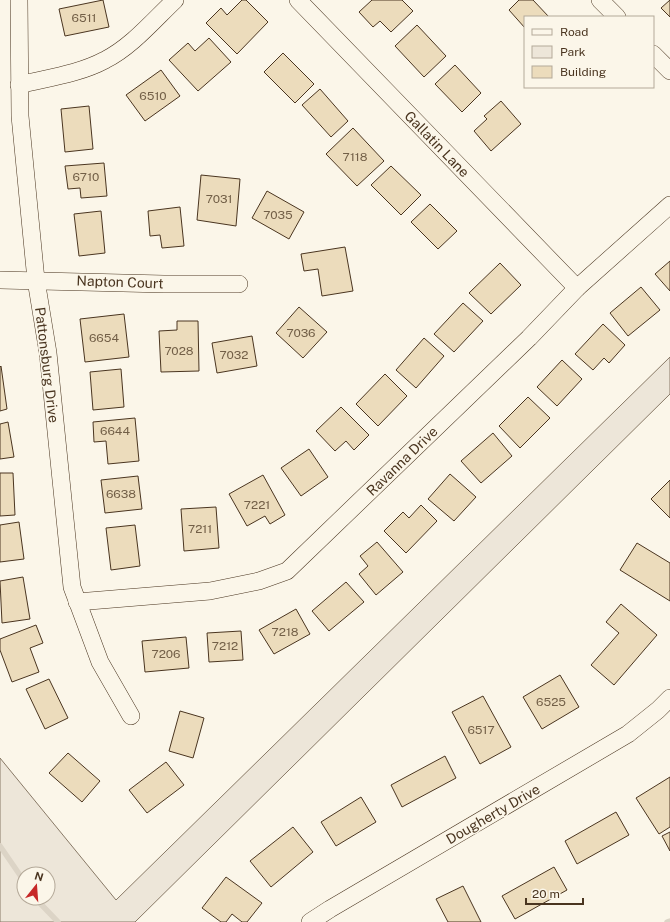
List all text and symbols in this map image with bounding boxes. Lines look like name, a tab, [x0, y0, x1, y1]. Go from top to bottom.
house number: 6511	[72, 11, 96, 25]
legend	[524, 16, 654, 88]
text: Road	[560, 25, 588, 39]
text: Park	[560, 45, 586, 59]
text: Building	[560, 65, 606, 79]
house number: 6510	[139, 89, 167, 103]
street label: Gallatin Lane	[401, 108, 473, 180]
house number: 7118	[343, 150, 368, 164]
house number: 6710	[73, 170, 99, 184]
house number: 7031	[206, 192, 232, 206]
house number: 7035	[263, 208, 293, 222]
street label: Napton Court	[76, 272, 164, 292]
street label: Pattonsburg Drive	[32, 306, 62, 424]
house number: 7036	[286, 326, 316, 340]
house number: 6654	[89, 331, 120, 345]
house number: 7028	[164, 344, 194, 358]
house number: 7032	[220, 348, 248, 362]
street label: Ravanna Drive	[363, 423, 441, 499]
house number: 6644	[100, 424, 130, 438]
house number: 6638	[106, 487, 136, 501]
house number: 7221	[244, 498, 270, 512]
house number: 7211	[188, 522, 212, 536]
house number: 7218	[271, 625, 299, 639]
house number: 7212	[212, 639, 238, 653]
house number: 7206	[151, 647, 181, 661]
house number: 6525	[536, 695, 566, 709]
house number: 6517	[467, 723, 495, 737]
street label: Dougherty Drive	[443, 781, 543, 847]
north arrow	[16, 866, 56, 906]
text: N	[33, 869, 45, 883]
scale bar	[526, 880, 583, 906]
text: 20 m	[532, 887, 560, 901]

